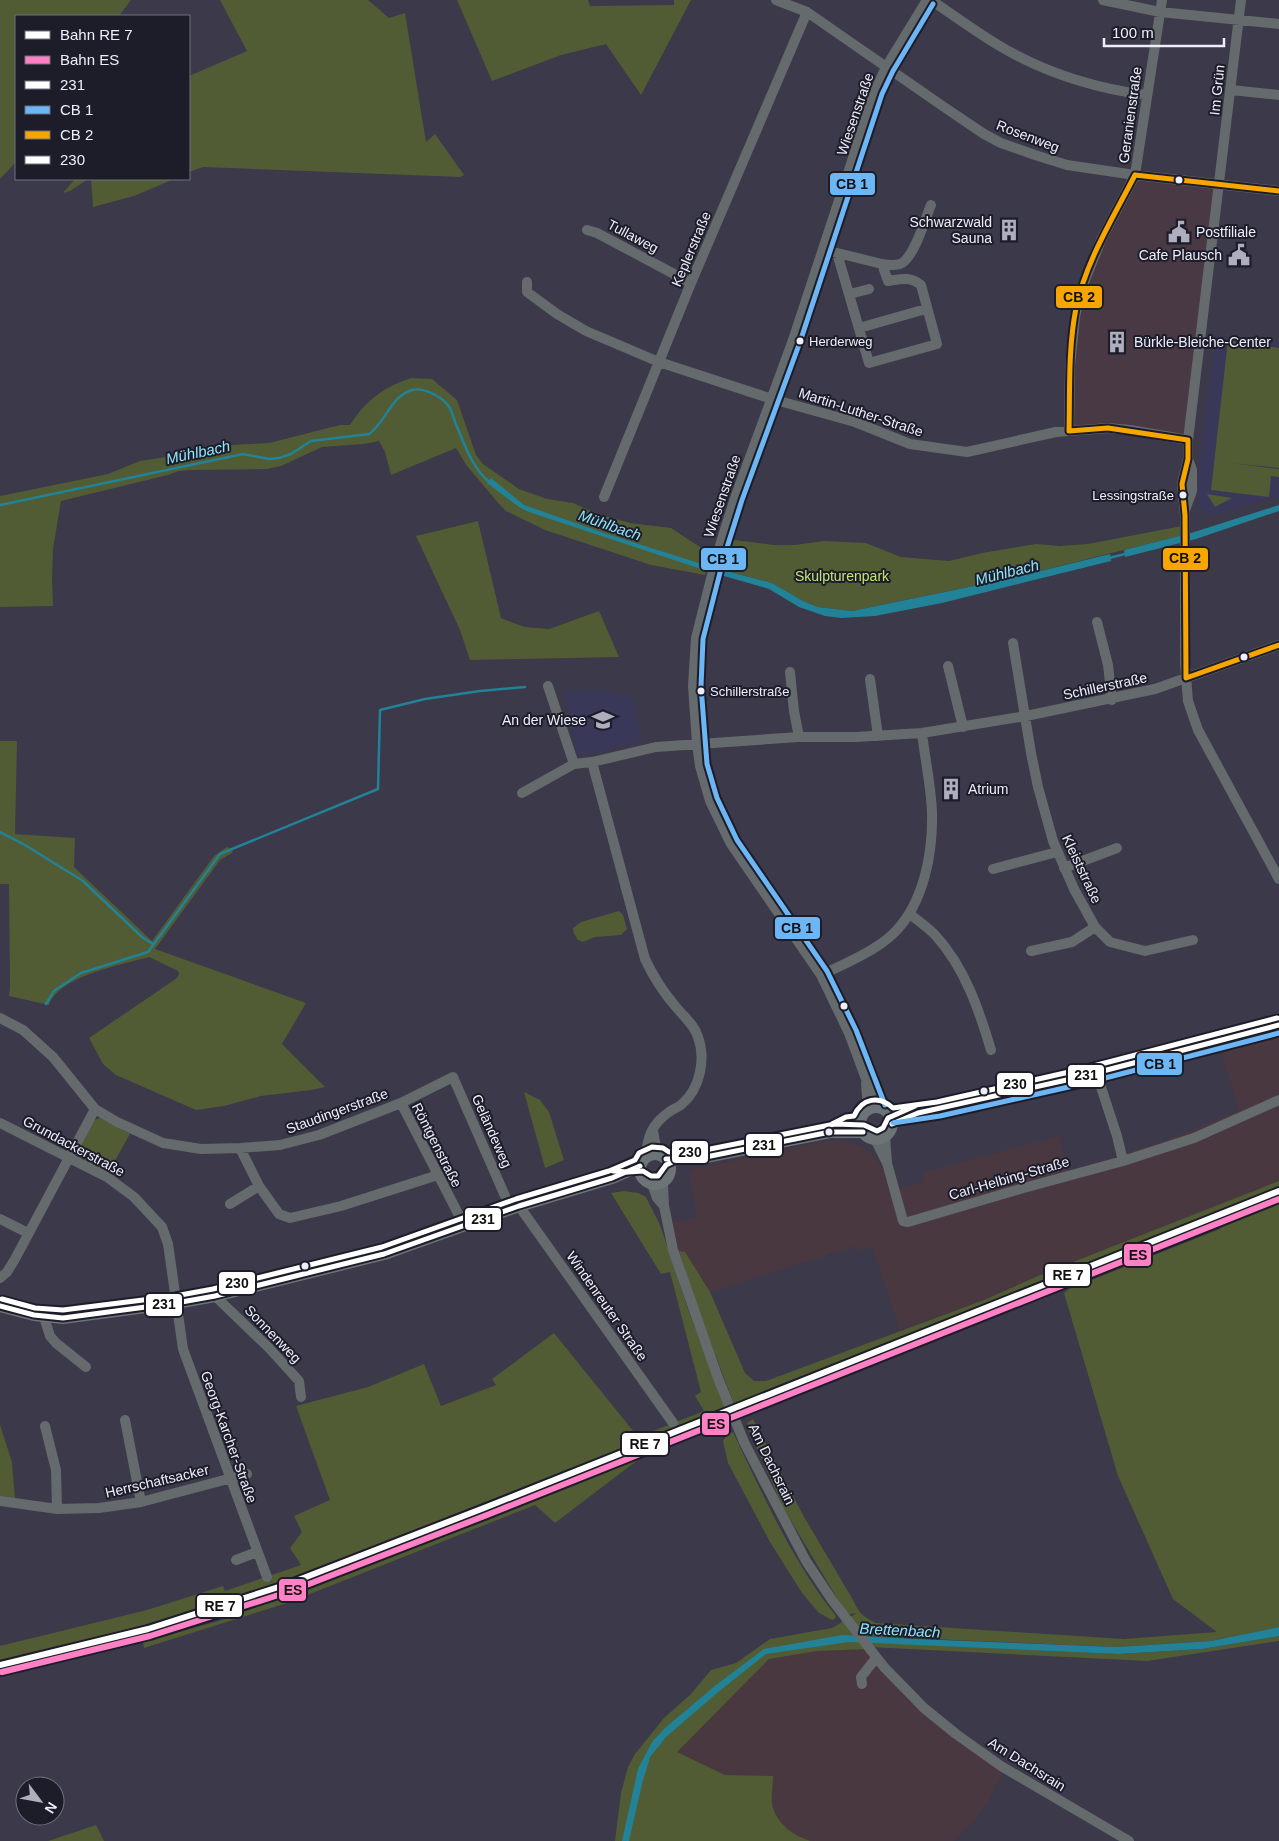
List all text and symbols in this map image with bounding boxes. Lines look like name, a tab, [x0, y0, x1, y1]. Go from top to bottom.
legend	[15, 15, 190, 180]
scale bar	[1104, 15, 1224, 47]
text: 100 m	[1112, 24, 1154, 41]
text: Bahn RE 7	[60, 26, 133, 43]
text: Bahn ES	[60, 51, 119, 68]
street label: Im Grün	[1206, 64, 1228, 116]
street label: Geranienstraße	[1115, 66, 1145, 164]
street label: Wiesenstraße	[833, 70, 877, 157]
text: 231	[60, 76, 85, 93]
text: CB 1	[60, 101, 93, 118]
street label: Rosenweg	[994, 117, 1062, 155]
text: CB 2	[60, 126, 93, 143]
text: 230	[60, 151, 85, 168]
line badge: CB 1	[829, 172, 876, 196]
unlabelled marker	[1174, 175, 1184, 185]
text: CB 1	[836, 176, 868, 192]
street label: Keplerstraße	[668, 209, 714, 289]
place label: Schwarzwald Sauna	[910, 214, 992, 246]
street label: Tullaweg	[605, 216, 661, 256]
building icon: Schwarzwald Sauna	[996, 217, 1022, 243]
public building icon: Postfiliale	[1166, 219, 1192, 245]
place label: Postfiliale	[1196, 224, 1256, 240]
public building icon: Cafe Plausch	[1226, 242, 1252, 268]
place label: Cafe Plausch	[1139, 247, 1222, 263]
line badge: CB 2	[1055, 285, 1103, 309]
text: CB 2	[1063, 289, 1095, 305]
building icon: Bürkle-Bleiche-Center	[1104, 329, 1130, 355]
place label: Herderweg	[809, 334, 873, 349]
place label: Bürkle-Bleiche-Center	[1134, 334, 1271, 350]
marker: Herderweg	[795, 336, 805, 346]
street label: Martin-Luther-Straße	[797, 384, 925, 440]
water label: Mühlbach	[164, 437, 232, 467]
street label: Wiesenstraße	[700, 452, 744, 539]
place label: Lessingstraße	[1092, 488, 1174, 503]
marker: Lessingstraße	[1178, 490, 1188, 500]
water label: Mühlbach	[576, 506, 644, 544]
line badge: CB 1	[700, 547, 747, 571]
line badge: CB 2	[1162, 547, 1209, 571]
text: CB 2	[1169, 550, 1201, 566]
text: CB 1	[707, 551, 739, 567]
water label: Mühlbach	[973, 556, 1041, 588]
park label: Skulpturenpark	[795, 568, 890, 584]
unlabelled marker	[1239, 652, 1249, 662]
street label: Schillerstraße	[1061, 669, 1149, 703]
place label: Schillerstraße	[710, 684, 789, 699]
marker: Schillerstraße	[696, 686, 706, 696]
school or university icon: An der Wiese	[590, 707, 616, 733]
place label: An der Wiese	[502, 712, 586, 728]
building icon: Atrium	[938, 776, 964, 802]
place label: Atrium	[968, 781, 1008, 797]
street label: Kleiststraße	[1059, 832, 1105, 906]
line badge: CB 1	[774, 916, 821, 940]
text: CB 1	[781, 920, 813, 936]
unlabelled marker	[839, 1001, 849, 1011]
line badge: CB 1	[1136, 1052, 1183, 1076]
text: CB 1	[1144, 1056, 1176, 1072]
line badge: 231	[1067, 1064, 1105, 1088]
text: 231	[1074, 1067, 1098, 1083]
line badge: 230	[996, 1072, 1034, 1096]
text: 230	[1003, 1076, 1027, 1092]
street label: Staudingerstraße	[284, 1085, 390, 1137]
unlabelled marker	[979, 1086, 989, 1096]
street label: Geländeweg	[469, 1092, 515, 1170]
street label: Röntgenstraße	[409, 1100, 465, 1190]
street label: Grundackerstraße	[20, 1112, 128, 1180]
unlabelled marker	[824, 1127, 834, 1137]
line badge: 231	[745, 1133, 783, 1157]
text: 231	[752, 1137, 776, 1153]
line badge: 230	[671, 1140, 709, 1164]
text: 230	[678, 1144, 702, 1160]
street label: Carl-Helbing-Straße	[947, 1153, 1071, 1203]
line badge: 231	[464, 1207, 502, 1231]
text: 231	[471, 1211, 495, 1227]
line badge: ES	[1123, 1243, 1152, 1267]
text: ES	[1129, 1247, 1147, 1263]
street label: Windenreuter Straße	[563, 1248, 651, 1364]
unlabelled marker	[300, 1261, 310, 1271]
line badge: RE 7	[1044, 1263, 1091, 1287]
text: RE 7	[1052, 1267, 1084, 1283]
line badge: 230	[218, 1271, 256, 1295]
text: 230	[225, 1275, 249, 1291]
line badge: 231	[145, 1293, 183, 1317]
text: 231	[152, 1296, 176, 1312]
street label: Sonnenweg	[242, 1302, 304, 1366]
street label: Georg-Karcher-Straße	[198, 1369, 260, 1505]
line badge: ES	[701, 1412, 730, 1436]
text: ES	[707, 1416, 725, 1432]
street label: Am Dachsrain	[746, 1421, 798, 1507]
line badge: RE 7	[621, 1432, 669, 1456]
text: RE 7	[629, 1436, 661, 1452]
street label: Herrschaftsacker	[104, 1461, 211, 1501]
line badge: ES	[278, 1578, 307, 1602]
text: ES	[284, 1582, 302, 1598]
line badge: RE 7	[196, 1594, 243, 1618]
text: RE 7	[204, 1598, 236, 1614]
water label: Brettenbach	[859, 1619, 941, 1641]
street label: Am Dachsrain	[985, 1734, 1069, 1794]
north arrow	[15, 1776, 65, 1826]
text: N	[42, 1799, 60, 1816]

